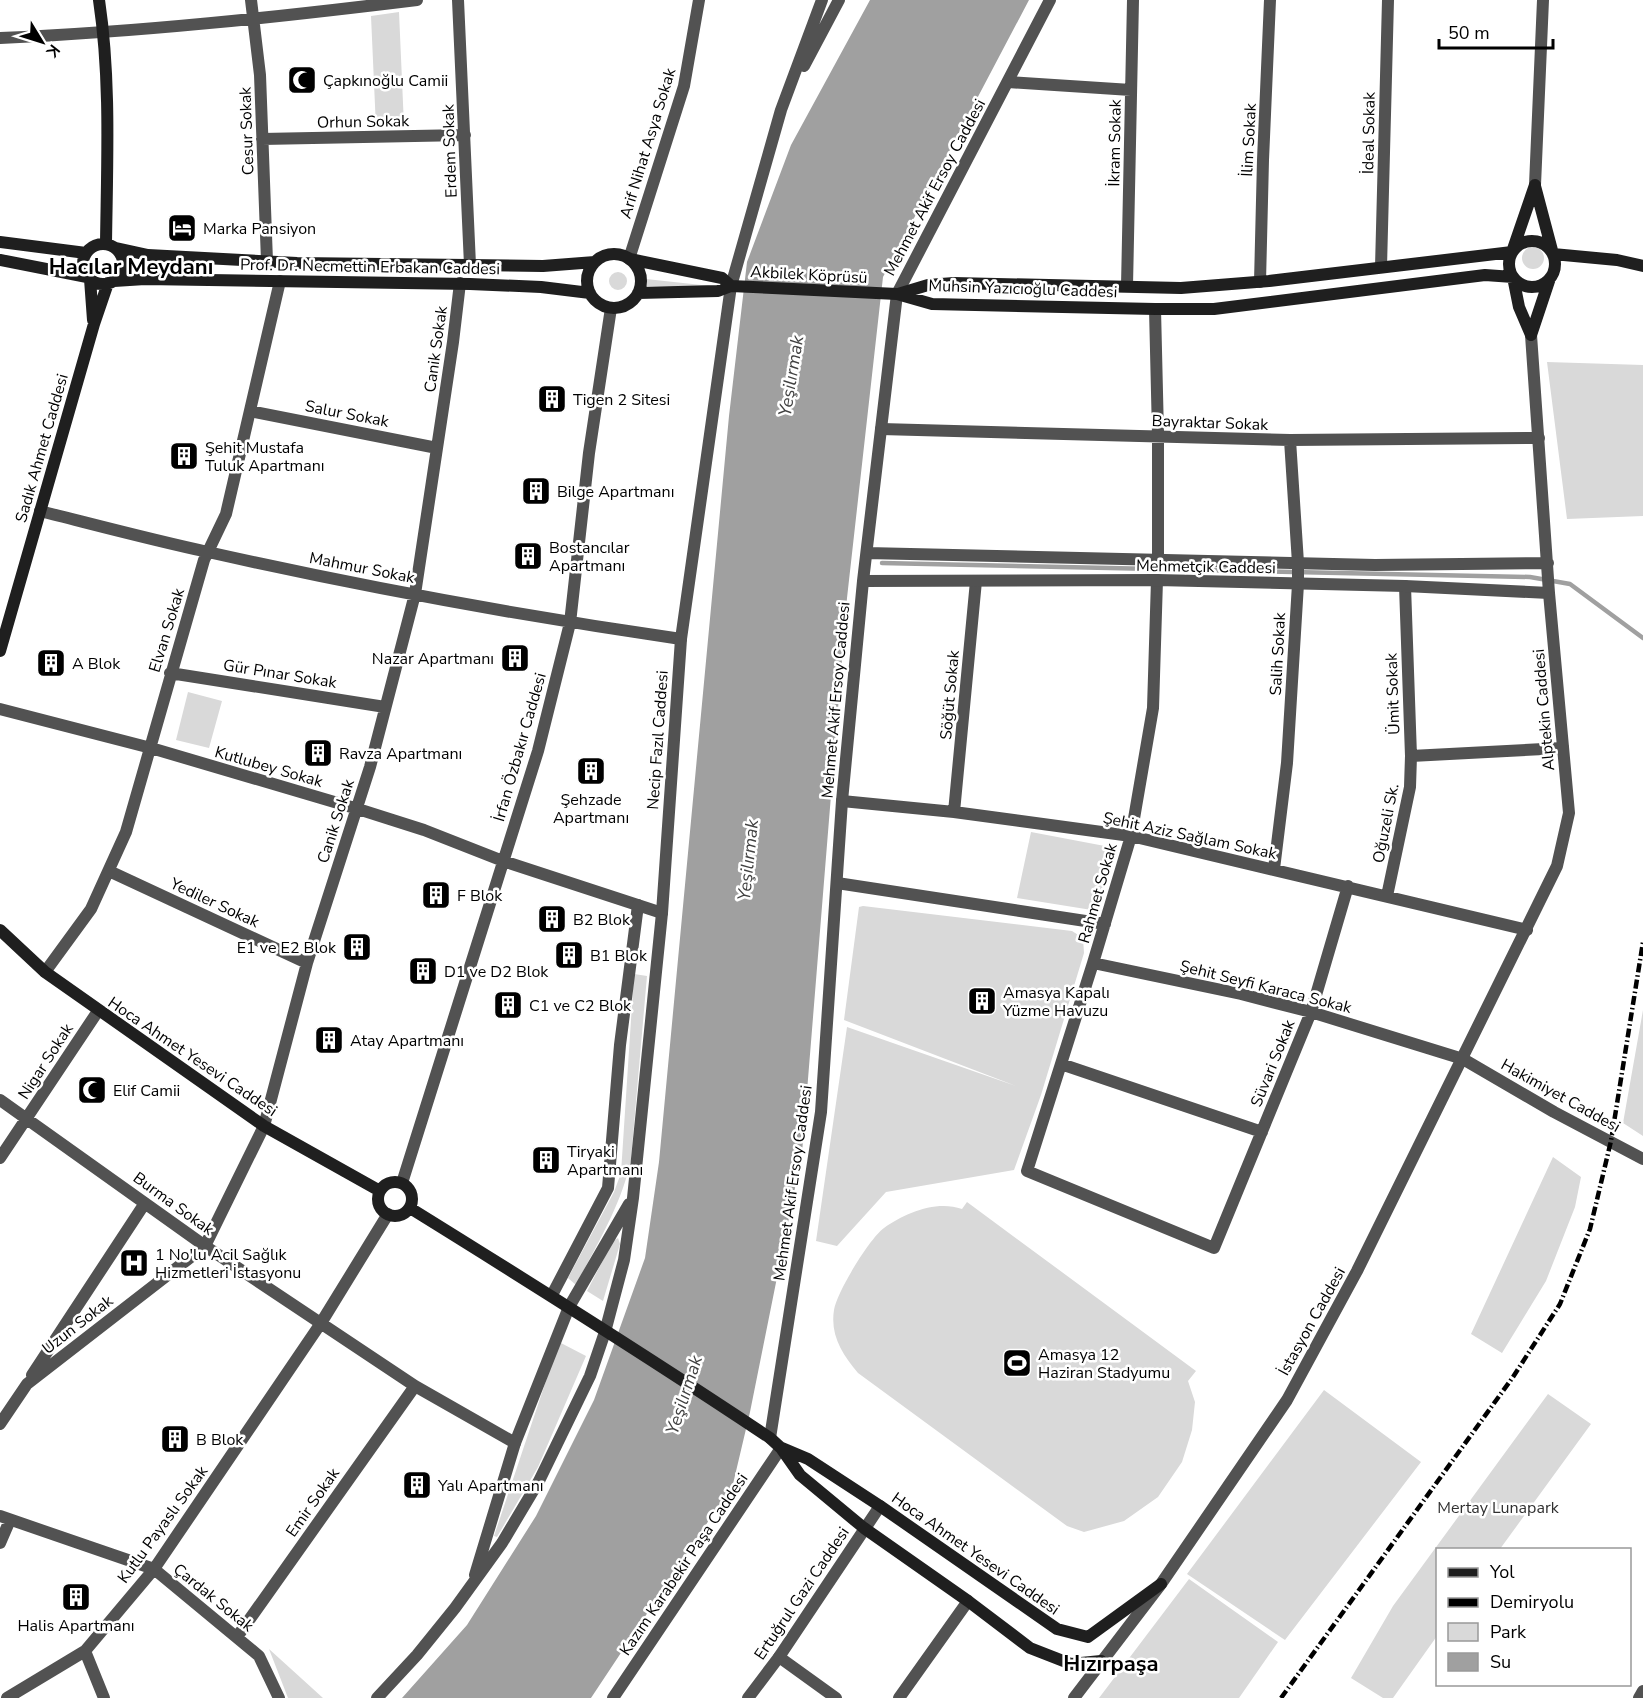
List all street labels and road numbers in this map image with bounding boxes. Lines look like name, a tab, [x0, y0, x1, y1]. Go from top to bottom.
street label: Arif Nihat Asya Sokak	[615, 64, 682, 221]
street label: Cesur Sokak	[234, 85, 260, 176]
street label: İdeal Sokak	[1357, 91, 1381, 174]
street label: Mehmet Akif Ersoy Caddesi	[879, 95, 991, 280]
street label: İkram Sokak	[1103, 98, 1127, 187]
street label: İlim Sokak	[1236, 102, 1262, 177]
street label: Erdem Sokak	[437, 103, 463, 198]
street label: Orhun Sokak	[317, 110, 410, 134]
street label: Prof. Dr. Necmettin Erbakan Caddesi	[240, 254, 500, 280]
street label: Akbilek Köprüsü	[750, 261, 868, 289]
street label: Muhsin Yazıcıoğlu Caddesi	[928, 275, 1118, 303]
street label: Canik Sokak	[419, 304, 453, 394]
street label: Sadık Ahmet Caddesi	[10, 371, 74, 525]
street label: Salur Sokak	[303, 395, 392, 433]
street label: Bayraktar Sokak	[1151, 410, 1270, 436]
street label: Mahmur Sokak	[307, 547, 417, 589]
street label: Mehmetçik Caddesi	[1136, 555, 1276, 579]
street label: Elvan Sokak	[144, 585, 190, 675]
street label: Mehmet Akif Ersoy Caddesi	[816, 601, 856, 799]
street label: Salih Sokak	[1265, 611, 1291, 696]
street label: Söğüt Sokak	[935, 648, 965, 741]
street label: Alptekin Caddesi	[1528, 648, 1560, 772]
street label: Ümit Sokak	[1381, 652, 1405, 735]
street label: Gür Pınar Sokak	[222, 654, 339, 694]
street label: İrfan Özbakır Caddesi	[488, 670, 552, 824]
street label: Necip Fazıl Caddesi	[642, 670, 674, 810]
street label: Kutlubey Sokak	[212, 741, 326, 793]
street label: Canik Sokak	[312, 776, 360, 866]
street label: Oğuzeli Sk.	[1367, 782, 1404, 865]
street label: Şehit Aziz Sağlam Sokak	[1101, 807, 1280, 865]
street label: Rahmet Sokak	[1073, 840, 1123, 946]
street label: Yediler Sokak	[166, 872, 264, 934]
street label: Şehit Seyfi Karaca Sokak	[1178, 955, 1355, 1019]
street label: Hoca Ahmet Yesevi Caddesi	[103, 992, 282, 1122]
street label: Süvari Sokak	[1245, 1016, 1301, 1110]
street label: Nigar Sokak	[13, 1018, 79, 1104]
street label: Hakimiyet Caddesi	[1497, 1054, 1624, 1138]
street label: Mehmet Akif Ersoy Caddesi	[768, 1084, 818, 1282]
street label: Burma Sokak	[129, 1167, 219, 1241]
street label: İstasyon Caddesi	[1273, 1263, 1351, 1380]
street label: Uzun Sokak	[38, 1290, 118, 1359]
street label: Kutlu Payaslı Sokak	[113, 1461, 214, 1588]
street label: Emir Sokak	[281, 1463, 345, 1542]
street label: Kazım Karabekir Paşa Caddesi	[614, 1469, 753, 1660]
street label: Hoca Ahmet Yesevi Caddesi	[887, 1487, 1064, 1620]
street label: Ertuğrul Gazi Caddesi	[749, 1523, 855, 1664]
street label: Çardak Sokak	[168, 1558, 259, 1638]

